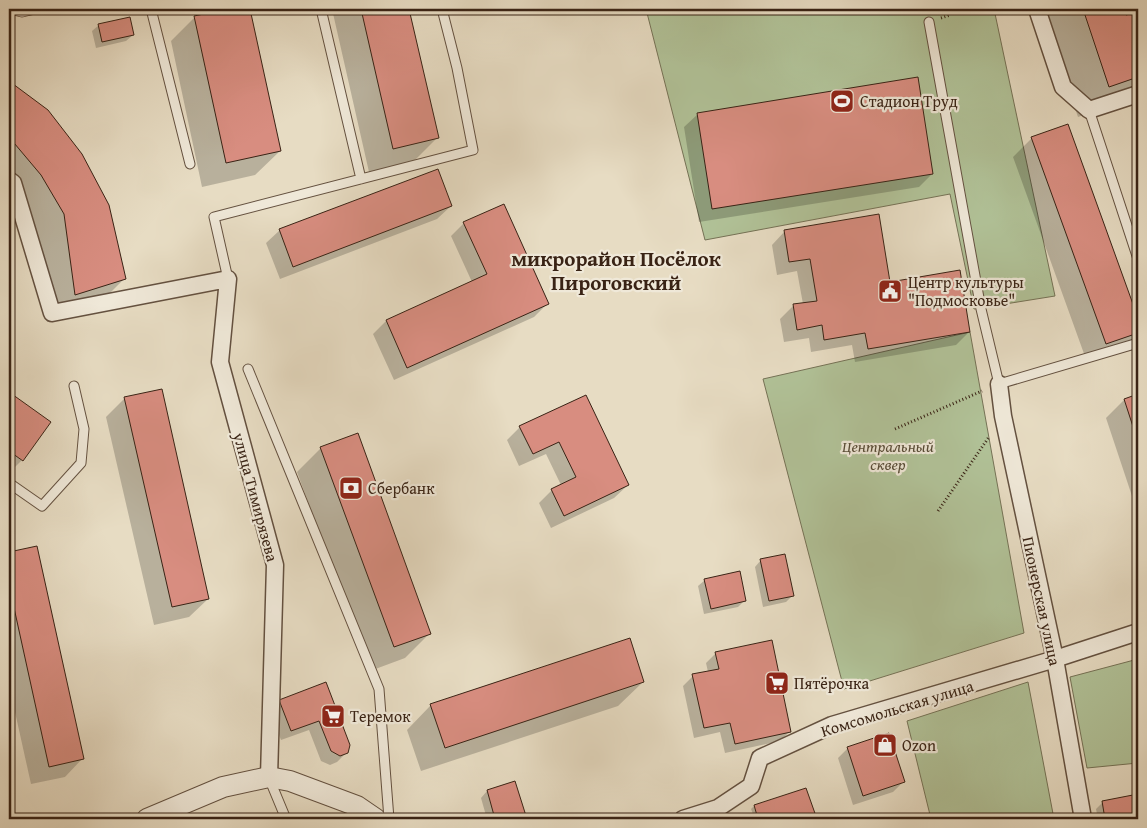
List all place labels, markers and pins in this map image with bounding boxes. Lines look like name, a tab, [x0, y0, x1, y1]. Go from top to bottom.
sports icon: Стадион Труд	[829, 88, 855, 114]
place label: Стадион Труд	[860, 89, 958, 113]
place label: Центр культуры "Подмосковье"	[908, 270, 1024, 312]
public building icon: Центр культуры "Подмосковье"	[877, 278, 903, 304]
bank icon: Сбербанк	[338, 475, 364, 501]
place label: Сбербанк	[368, 476, 435, 500]
supermarket icon: Пятёрочка	[764, 670, 790, 696]
place label: Пятёрочка	[794, 671, 869, 695]
supermarket icon: Теремок	[320, 703, 346, 729]
place label: Теремок	[350, 704, 411, 728]
shop icon: Ozon	[872, 732, 898, 758]
place label: Ozon	[902, 733, 936, 757]

